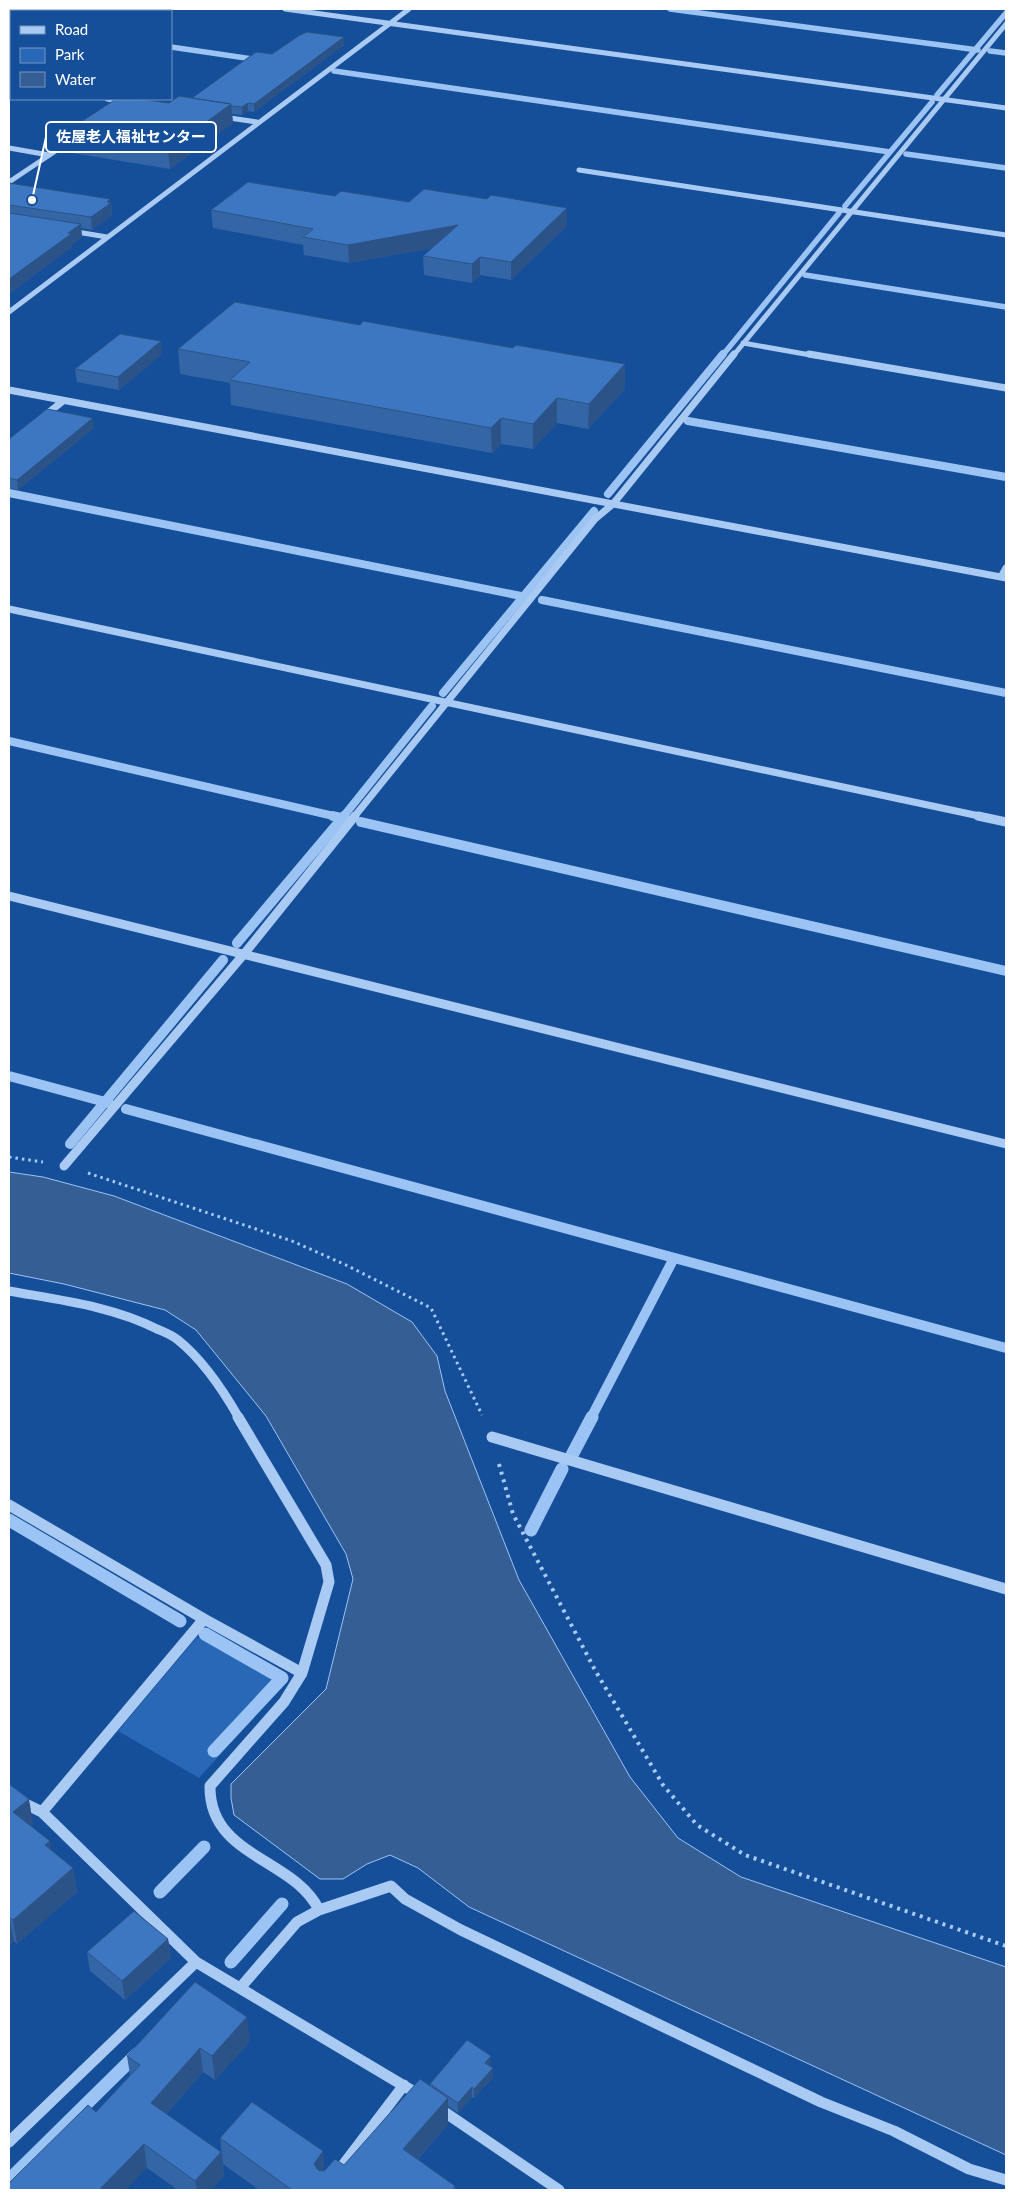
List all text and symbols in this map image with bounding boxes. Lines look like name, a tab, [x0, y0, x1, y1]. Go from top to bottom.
legend	[10, 10, 172, 100]
text: Road	[55, 20, 88, 38]
text: Park	[55, 45, 85, 63]
text: Water	[55, 70, 96, 88]
callout: 佐屋老人福祉センター	[46, 122, 216, 152]
text: 佐屋老人福祉センター	[56, 127, 206, 145]

